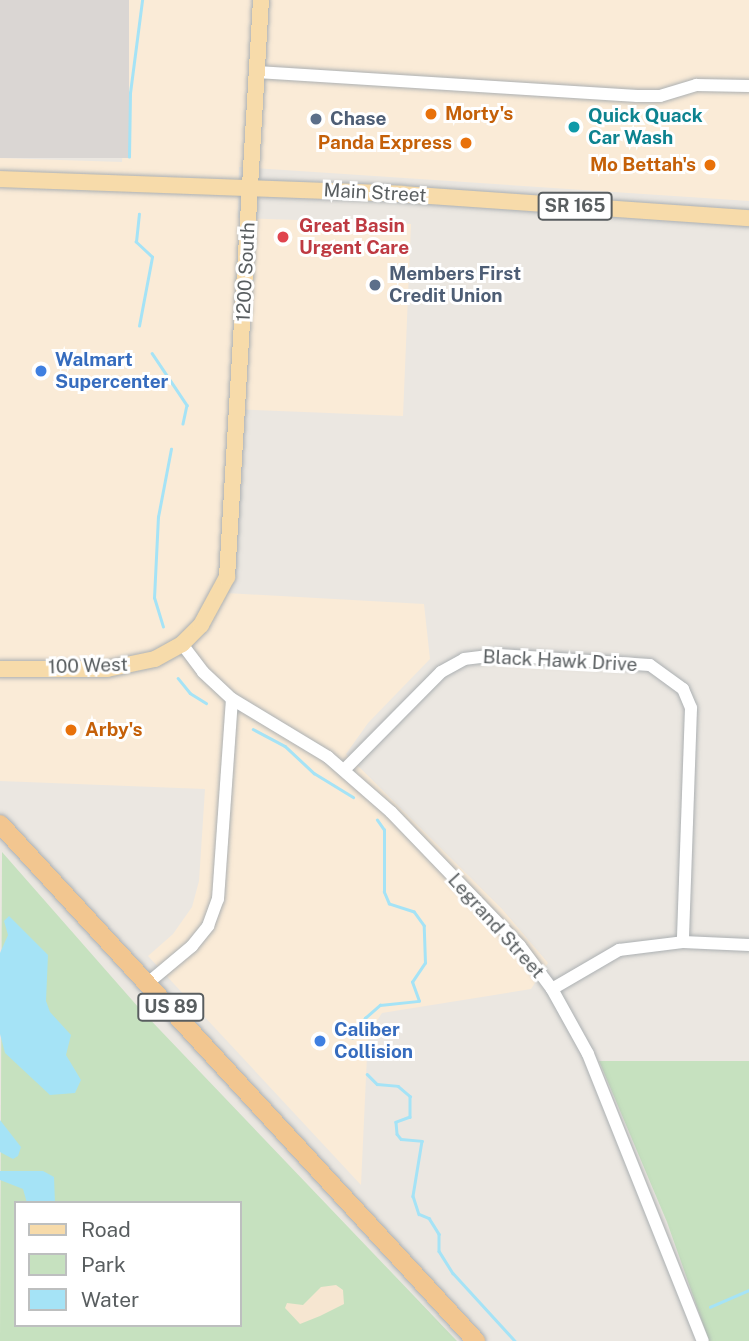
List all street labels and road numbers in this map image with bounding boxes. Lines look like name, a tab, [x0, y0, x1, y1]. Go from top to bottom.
street label: Main Street	[323, 179, 427, 207]
road number: SR 165	[536, 191, 614, 220]
street label: 1200 South	[232, 222, 260, 322]
street label: Black Hawk Drive	[482, 646, 638, 676]
street label: 100 West	[48, 653, 128, 679]
street label: Legrand Street	[443, 869, 549, 983]
road number: US 89	[136, 992, 206, 1022]

